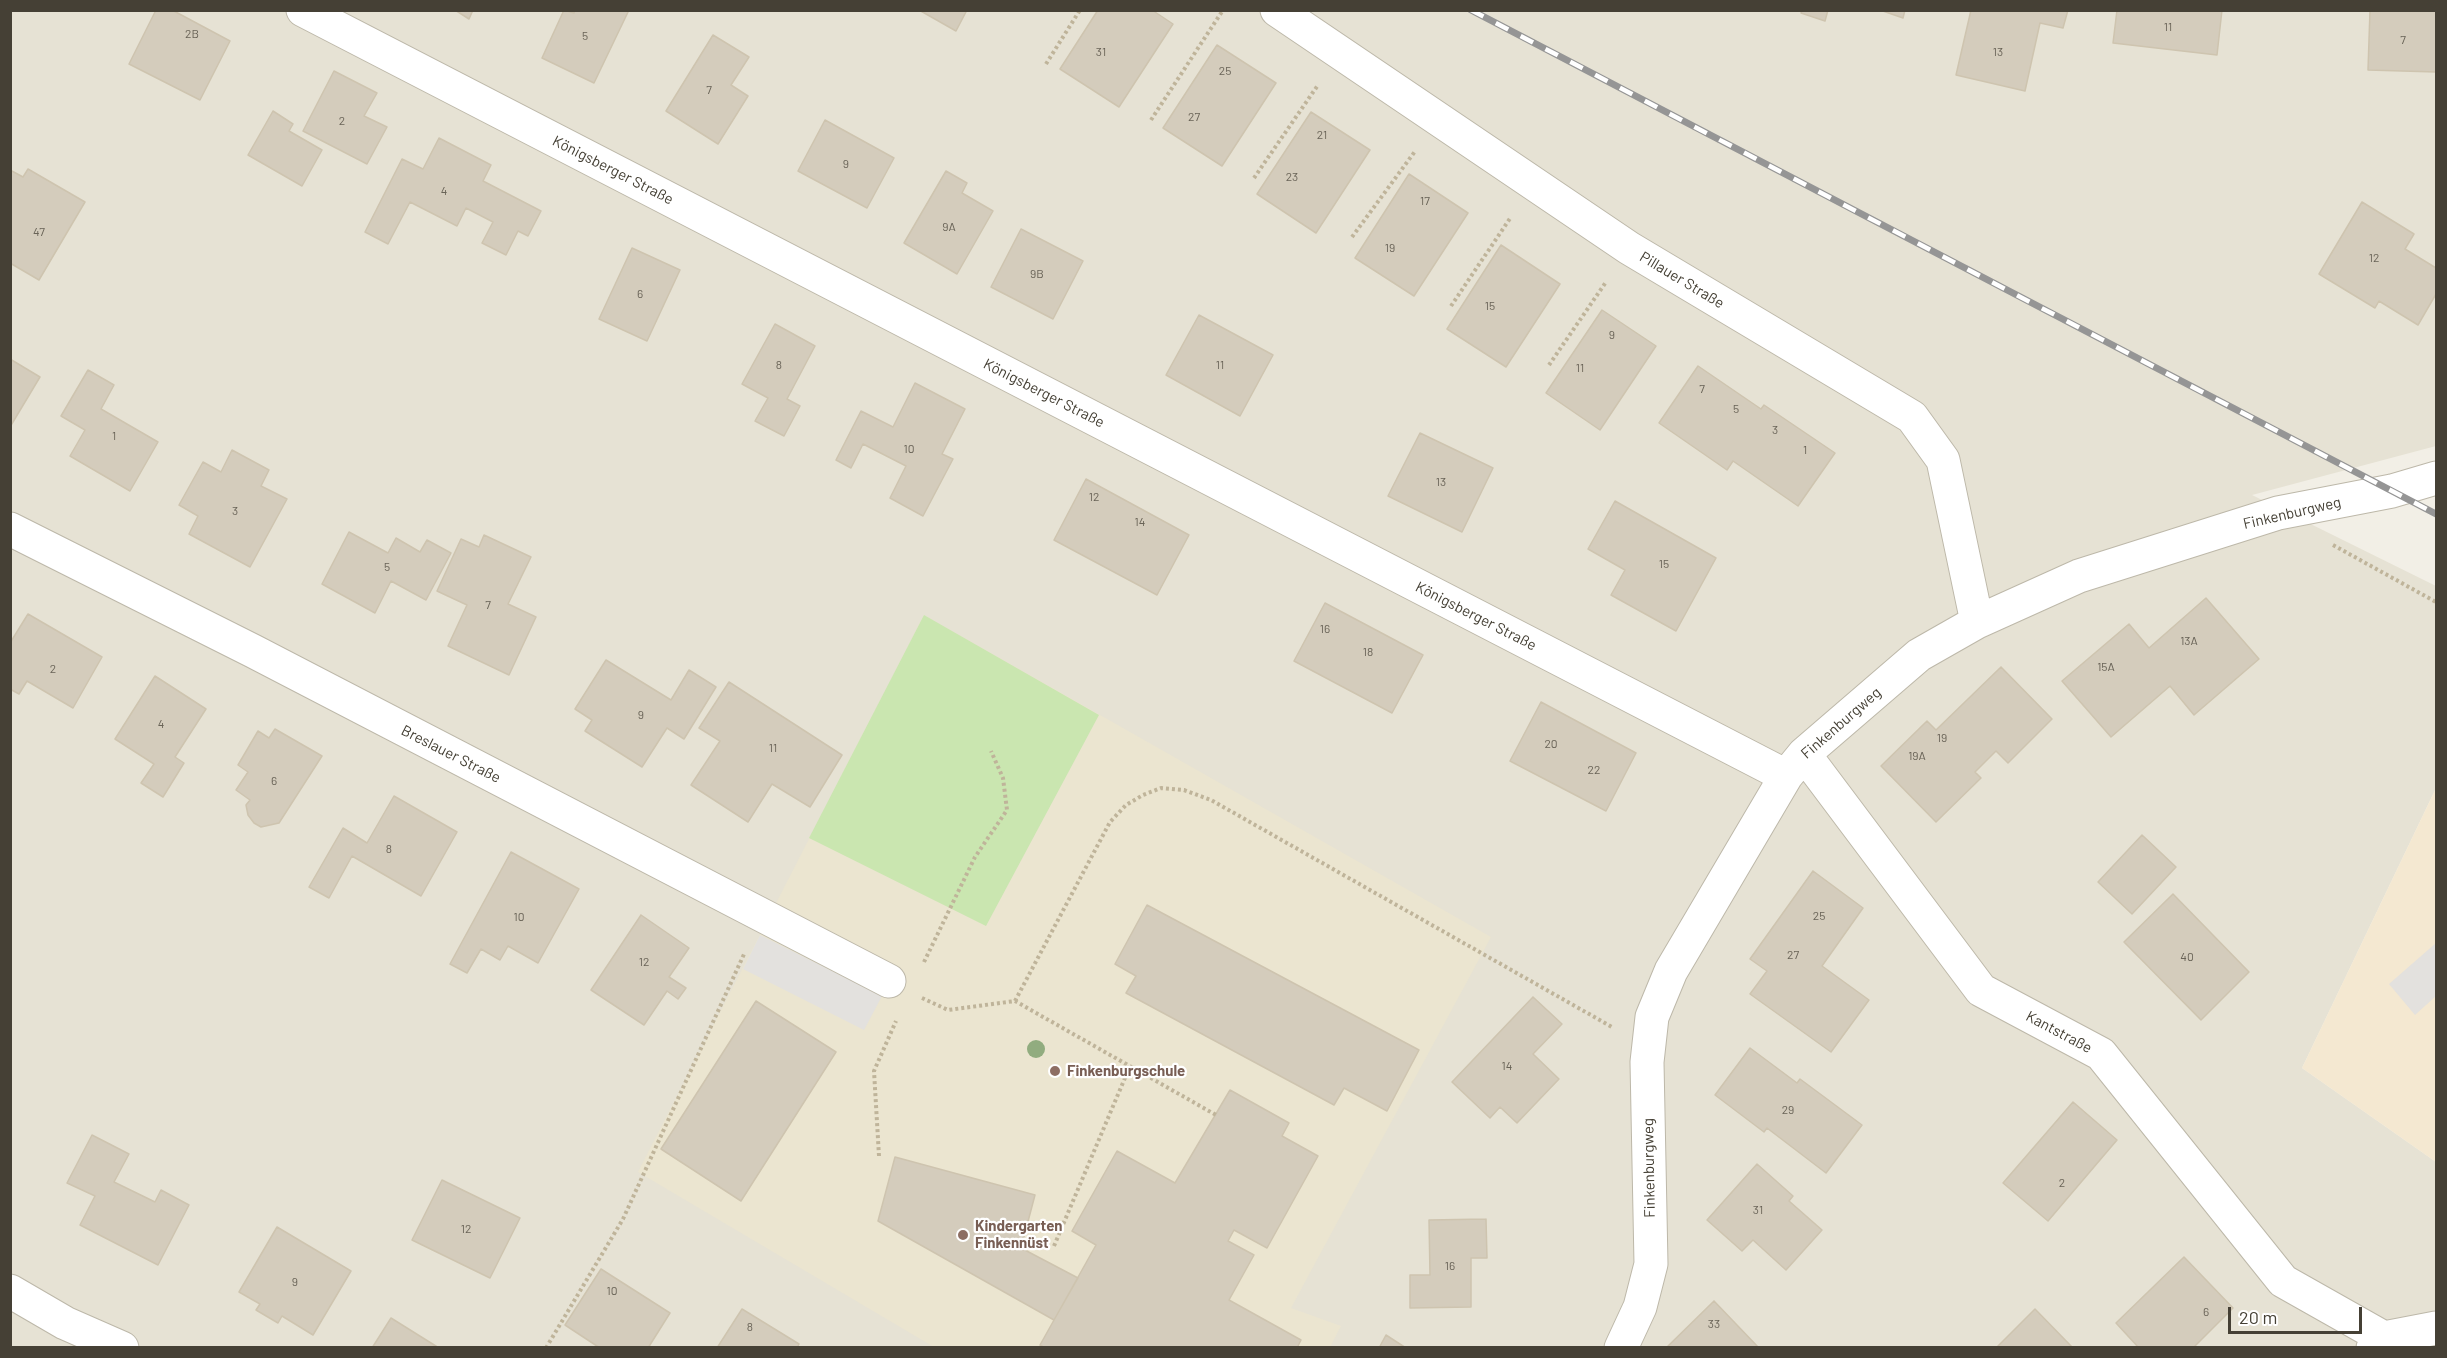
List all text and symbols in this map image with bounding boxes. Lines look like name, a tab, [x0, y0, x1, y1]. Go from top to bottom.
house number: 11	[2164, 20, 2172, 34]
house number: 2B	[185, 27, 199, 41]
house number: 5	[582, 29, 588, 43]
house number: 7	[2400, 33, 2406, 47]
house number: 31	[1096, 45, 1106, 59]
house number: 13	[1993, 45, 2003, 59]
house number: 25	[1219, 64, 1231, 78]
house number: 7	[706, 83, 712, 97]
house number: 27	[1188, 110, 1200, 124]
house number: 2	[339, 114, 345, 128]
house number: 21	[1317, 128, 1327, 142]
street label: Königsberger Straße	[549, 132, 677, 208]
house number: 9	[843, 157, 849, 171]
house number: 23	[1286, 170, 1298, 184]
house number: 4	[441, 184, 447, 198]
house number: 17	[1420, 194, 1430, 208]
house number: 9A	[942, 220, 956, 234]
house number: 47	[33, 225, 45, 239]
house number: 19	[1385, 241, 1395, 255]
street label: Pillauer Straße	[1636, 248, 1728, 312]
house number: 12	[2369, 251, 2379, 265]
house number: 9B	[1030, 267, 1044, 281]
house number: 6	[637, 287, 643, 301]
house number: 15	[1485, 299, 1495, 313]
house number: 9	[1609, 328, 1615, 342]
street label: Königsberger Straße	[980, 355, 1108, 431]
house number: 8	[776, 358, 782, 372]
house number: 11	[1216, 358, 1224, 372]
house number: 11	[1576, 361, 1584, 375]
house number: 7	[1699, 382, 1705, 396]
house number: 5	[1733, 402, 1739, 416]
house number: 3	[1772, 423, 1778, 437]
house number: 1	[112, 429, 116, 443]
house number: 10	[904, 442, 914, 456]
house number: 1	[1803, 443, 1807, 457]
house number: 13	[1436, 475, 1446, 489]
house number: 12	[1089, 490, 1099, 504]
street label: Finkenburgweg	[2241, 493, 2343, 533]
house number: 3	[232, 504, 238, 518]
house number: 14	[1135, 515, 1145, 529]
house number: 15	[1659, 557, 1669, 571]
house number: 5	[384, 560, 390, 574]
street label: Königsberger Straße	[1412, 578, 1540, 654]
house number: 7	[485, 598, 491, 612]
house number: 16	[1320, 622, 1330, 636]
house number: 13A	[2180, 634, 2198, 648]
house number: 18	[1363, 645, 1373, 659]
house number: 15A	[2097, 660, 2115, 674]
house number: 2	[50, 662, 56, 676]
street label: Finkenburgweg	[1797, 683, 1885, 763]
house number: 9	[638, 708, 644, 722]
house number: 4	[158, 717, 164, 731]
street label: Breslauer Straße	[398, 721, 504, 787]
house number: 19	[1937, 731, 1947, 745]
house number: 20	[1544, 737, 1558, 751]
house number: 11	[769, 741, 777, 755]
house number: 19A	[1908, 749, 1926, 763]
house number: 22	[1588, 763, 1600, 777]
house number: 6	[271, 774, 277, 788]
house number: 8	[386, 842, 392, 856]
house number: 25	[1813, 909, 1825, 923]
house number: 10	[514, 910, 524, 924]
house number: 27	[1787, 948, 1799, 962]
house number: 40	[2180, 950, 2194, 964]
house number: 12	[639, 955, 649, 969]
street label: Kantstraße	[2023, 1007, 2095, 1057]
house number: 14	[1502, 1059, 1512, 1073]
place label: Finkenburgschule	[1067, 1062, 1185, 1080]
marker: Finkenburgschule	[1048, 1064, 1062, 1078]
house number: 29	[1782, 1103, 1794, 1117]
street label: Finkenburgweg	[1639, 1118, 1659, 1218]
house number: 2	[2059, 1176, 2065, 1190]
house number: 31	[1753, 1203, 1763, 1217]
place label: Kindergarten Finkennüst	[975, 1217, 1063, 1252]
house number: 12	[461, 1222, 471, 1236]
marker: Kindergarten Finkennüst	[956, 1228, 970, 1242]
house number: 16	[1445, 1259, 1455, 1273]
house number: 9	[292, 1275, 298, 1289]
house number: 10	[607, 1284, 617, 1298]
scale bar	[2231, 1295, 2364, 1333]
house number: 6	[2203, 1305, 2209, 1319]
text: 20 m	[2239, 1306, 2277, 1328]
house number: 33	[1708, 1317, 1720, 1331]
house number: 8	[747, 1320, 753, 1334]

